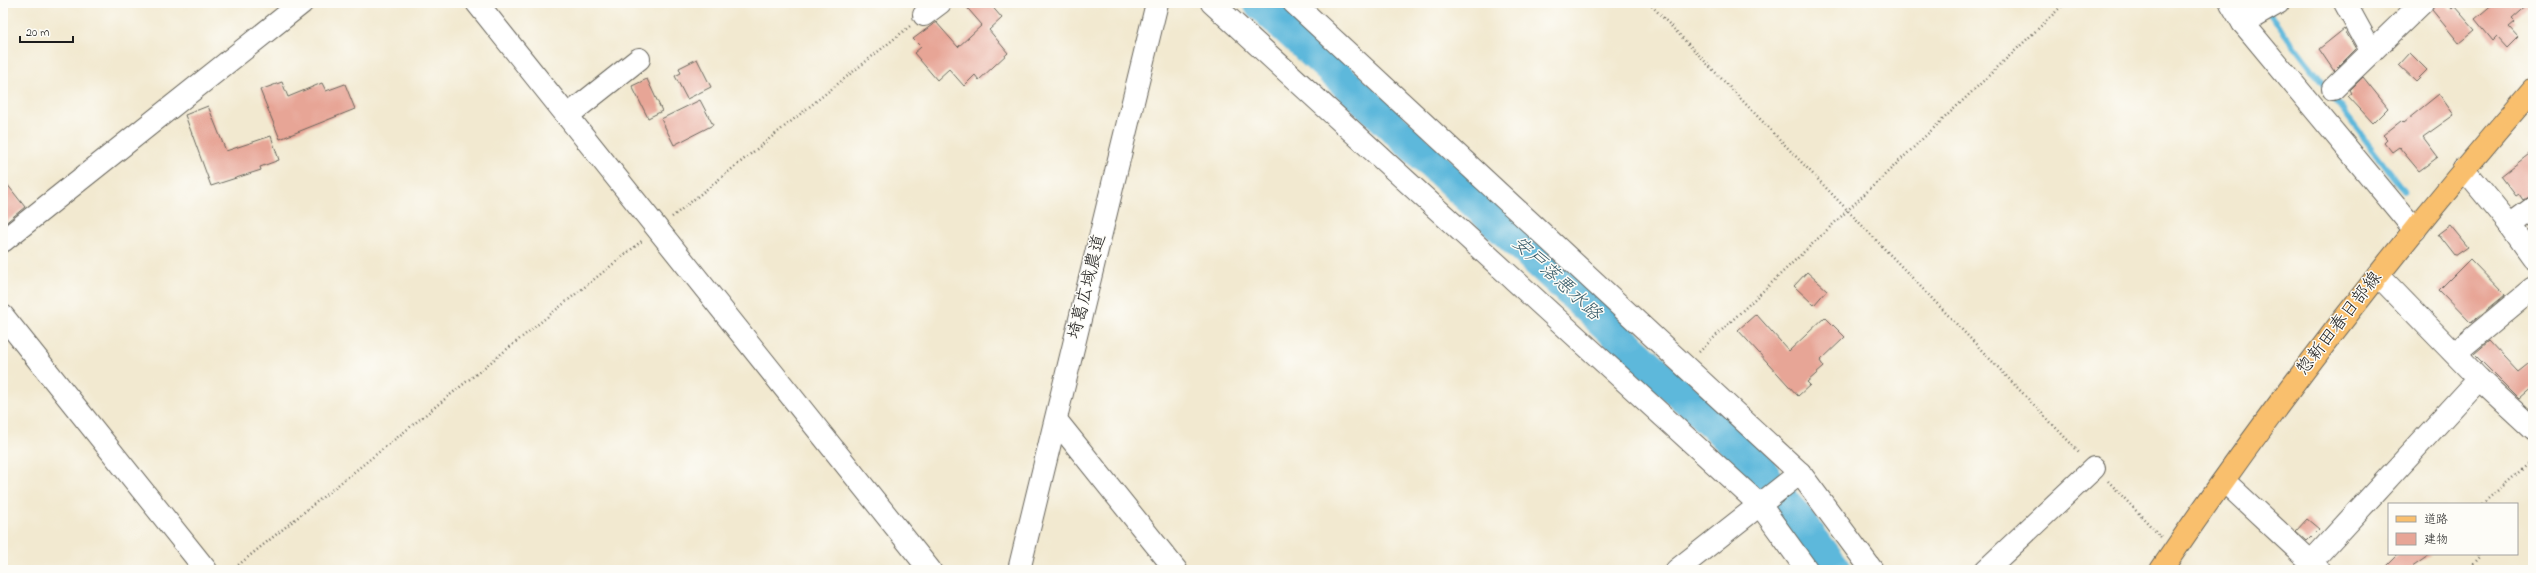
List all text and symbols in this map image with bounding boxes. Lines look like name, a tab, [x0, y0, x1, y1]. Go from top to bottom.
scale bar	[20, 18, 73, 44]
text: 20 m	[26, 24, 49, 42]
water label: 安戸落悪水路	[1505, 230, 1608, 328]
street label: 埼葛広域農道	[1062, 231, 1114, 343]
street label: 惣新田春日部線	[2291, 266, 2389, 382]
legend	[2388, 503, 2518, 555]
text: 道路	[2424, 511, 2448, 529]
text: 建物	[2424, 531, 2448, 549]

